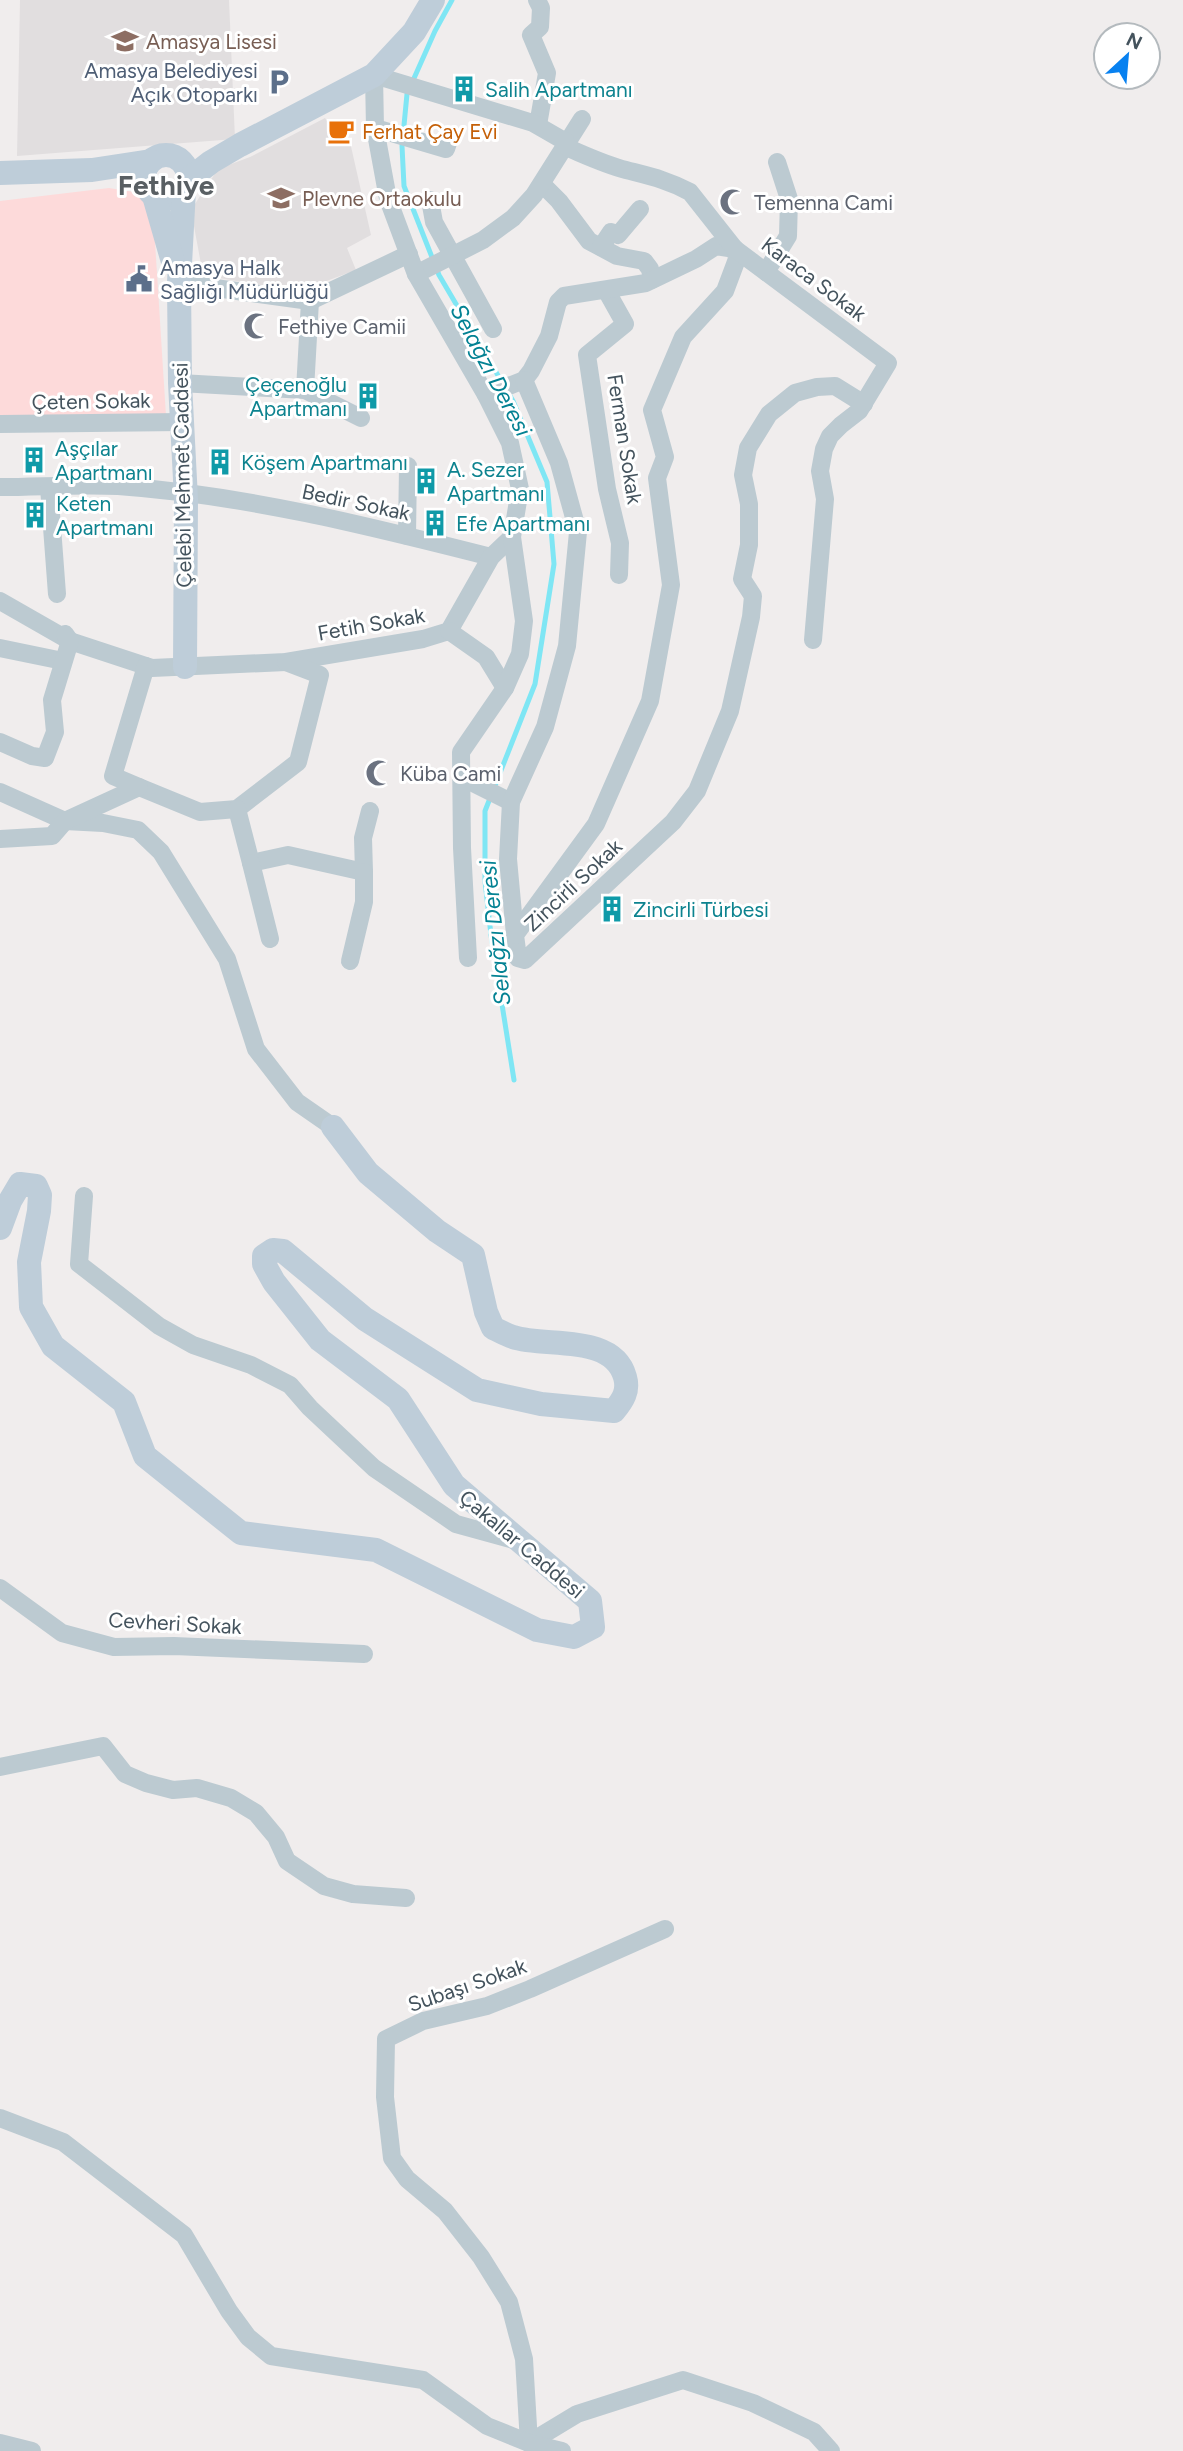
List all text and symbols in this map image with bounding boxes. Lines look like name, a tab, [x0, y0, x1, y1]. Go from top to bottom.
north arrow	[1092, 21, 1162, 91]
school or university icon: Amasya Lisesi	[110, 26, 140, 56]
text: N	[1123, 28, 1146, 55]
place label: Amasya Lisesi	[146, 29, 277, 54]
place label: Amasya Belediyesi Açık Otoparkı	[84, 58, 258, 107]
parking icon: Amasya Belediyesi Açık Otoparkı	[264, 67, 294, 97]
building icon: Salih Apartmanı	[449, 74, 479, 104]
place label: Salih Apartmanı	[485, 77, 633, 102]
cafe icon: Ferhat Çay Evi	[326, 116, 356, 146]
place label: Ferhat Çay Evi	[362, 119, 498, 144]
district label: Fethiye	[118, 168, 214, 202]
school or university icon: Plevne Ortaokulu	[266, 183, 296, 213]
place label: Plevne Ortaokulu	[302, 186, 462, 211]
mosque icon: Temenna Cami	[718, 187, 748, 217]
place label: Temenna Cami	[754, 190, 893, 215]
street label: Karaca Sokak	[757, 232, 872, 327]
place label: Amasya Halk Sağlığı Müdürlüğü	[160, 255, 329, 304]
public building icon: Amasya Halk Sağlığı Müdürlüğü	[124, 264, 154, 294]
water label: Selağzı Deresi	[444, 299, 538, 442]
mosque icon: Fethiye Camii	[242, 311, 272, 341]
place label: Fethiye Camii	[278, 314, 406, 339]
street label: Çelebi Mehmet Caddesi	[168, 362, 196, 588]
place label: Çeçenoğlu Apartmanı	[245, 372, 347, 421]
street label: Ferman Sokak	[602, 372, 648, 507]
building icon: Çeçenoğlu Apartmanı	[353, 381, 383, 411]
street label: Çeten Sokak	[31, 387, 151, 415]
place label: Aşçılar Apartmanı	[55, 436, 153, 485]
building icon: Aşçılar Apartmanı	[19, 445, 49, 475]
building icon: Köşem Apartmanı	[205, 447, 235, 477]
place label: Köşem Apartmanı	[241, 450, 408, 475]
place label: A. Sezer Apartmanı	[447, 457, 545, 506]
building icon: A. Sezer Apartmanı	[411, 466, 441, 496]
street label: Bedir Sokak	[300, 478, 413, 526]
place label: Keten Apartmanı	[56, 491, 154, 540]
building icon: Keten Apartmanı	[20, 500, 50, 530]
building icon: Efe Apartmanı	[420, 508, 450, 538]
place label: Efe Apartmanı	[456, 511, 590, 536]
street label: Fetih Sokak	[315, 602, 427, 646]
mosque icon: Küba Cami	[364, 758, 394, 788]
place label: Küba Cami	[400, 761, 501, 786]
street label: Zincirli Sokak	[519, 833, 627, 936]
water label: Selağzı Deresi	[473, 858, 517, 1007]
building icon: Zincirli Türbesi	[597, 894, 627, 924]
place label: Zincirli Türbesi	[633, 897, 769, 922]
street label: Çakallar Caddesi	[454, 1484, 590, 1604]
street label: Cevheri Sokak	[108, 1607, 243, 1639]
street label: Subaşı Sokak	[405, 1953, 530, 2017]

